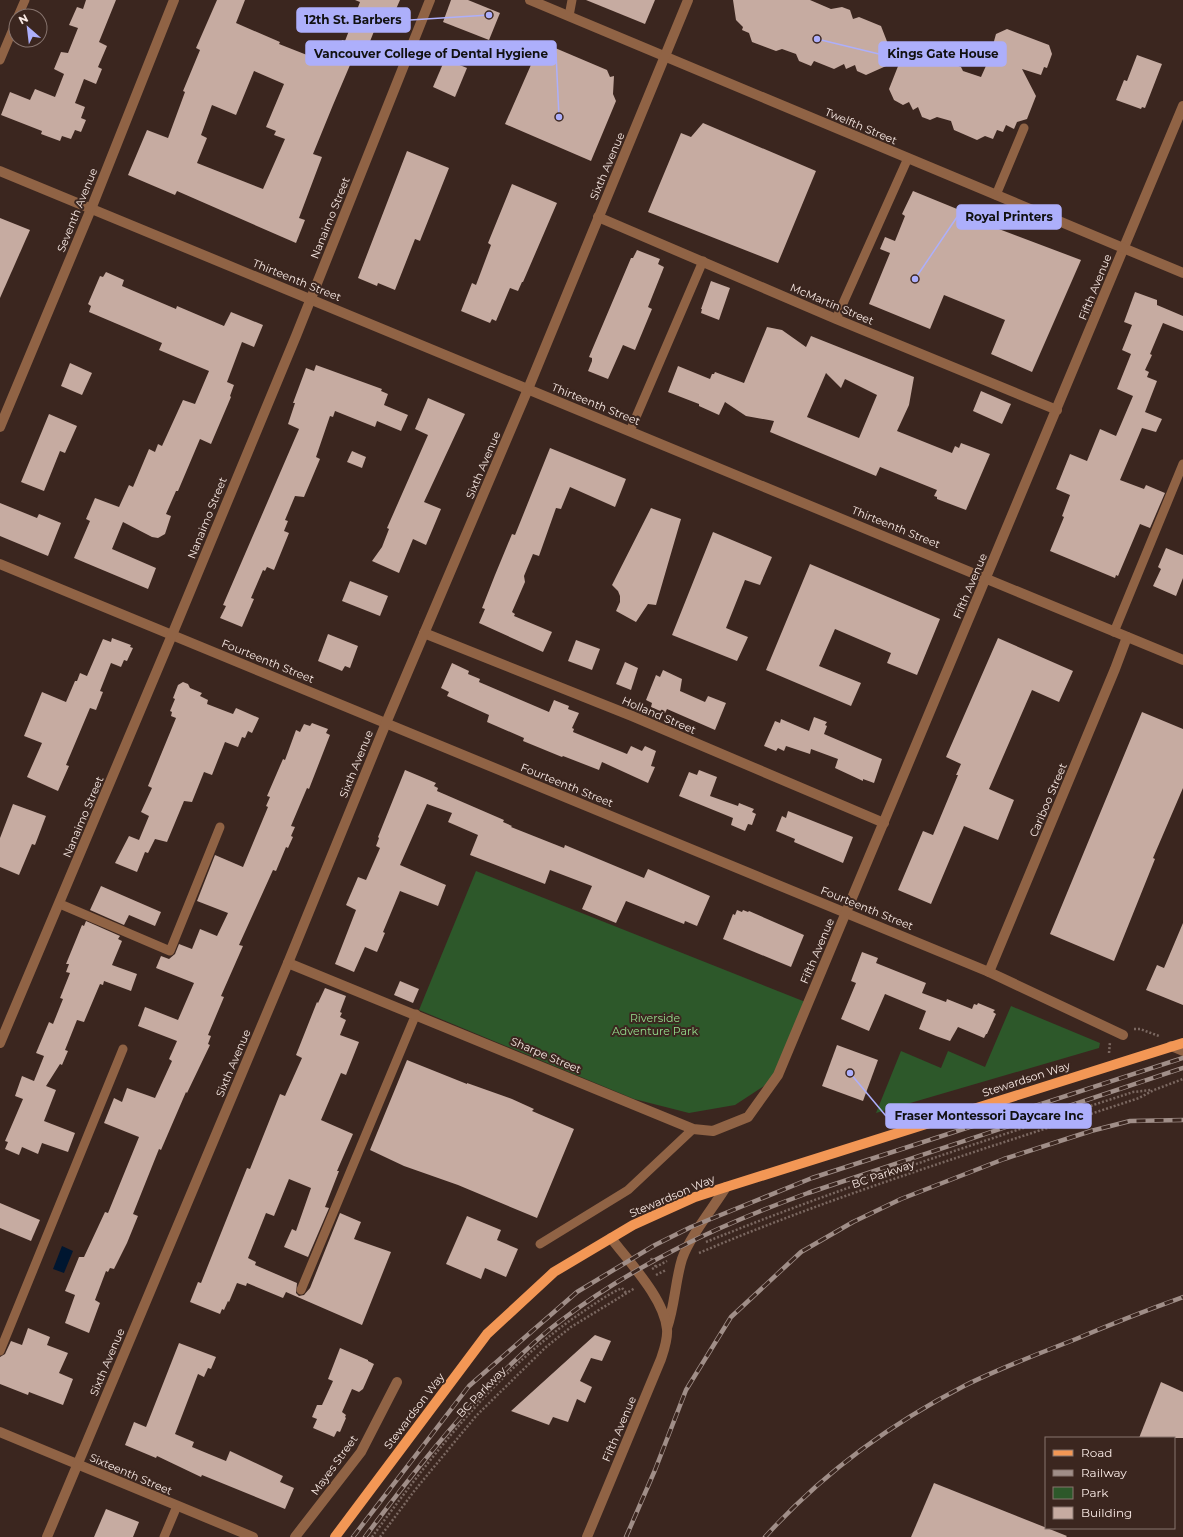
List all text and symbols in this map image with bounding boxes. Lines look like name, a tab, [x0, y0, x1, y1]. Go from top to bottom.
north arrow	[8, 8, 48, 48]
callout: 12th St. Barbers	[297, 8, 410, 32]
text: N	[16, 11, 31, 27]
text: 12th St. Barbers	[304, 12, 402, 27]
callout: Vancouver College of Dental Hygiene	[306, 41, 556, 65]
callout: Kings Gate House	[879, 42, 1006, 66]
text: Vancouver College of Dental Hygiene	[313, 46, 548, 61]
text: Kings Gate House	[887, 46, 999, 61]
street label: Twelfth Street	[823, 105, 900, 148]
street label: Sixth Avenue	[587, 130, 628, 202]
street label: Seventh Avenue	[54, 166, 100, 254]
street label: Nanaimo Street	[307, 175, 353, 261]
callout: Royal Printers	[957, 205, 1061, 229]
text: Royal Printers	[965, 209, 1053, 224]
street label: Fifth Avenue	[1075, 252, 1115, 322]
street label: Thirteenth Street	[251, 256, 344, 304]
street label: McMartin Street	[788, 280, 876, 328]
street label: Thirteenth Street	[550, 380, 643, 428]
street label: Sixth Avenue	[463, 429, 504, 501]
street label: Nanaimo Street	[184, 475, 230, 561]
street label: Thirteenth Street	[850, 503, 943, 551]
street label: Fifth Avenue	[950, 551, 990, 621]
street label: Fourteenth Street	[220, 636, 317, 686]
street label: Holland Street	[620, 693, 699, 737]
street label: Sixth Avenue	[336, 728, 376, 800]
street label: Fourteenth Street	[519, 760, 616, 810]
street label: Cariboo Street	[1026, 760, 1070, 839]
street label: Nanaimo Street	[60, 774, 107, 860]
street label: Fourteenth Street	[819, 883, 916, 933]
street label: Fifth Avenue	[797, 916, 837, 986]
park label: Riverside Adventure Park	[612, 1011, 698, 1038]
street label: Sixth Avenue	[213, 1027, 254, 1099]
street label: Sharpe Street	[509, 1034, 584, 1076]
street label: Stewardson Way	[980, 1058, 1072, 1100]
callout: Fraser Montessori Daycare Inc	[886, 1104, 1091, 1128]
text: Fraser Montessori Daycare Inc	[894, 1108, 1084, 1123]
street label: BC Parkway	[850, 1157, 916, 1191]
street label: Stewardson Way	[627, 1172, 717, 1220]
street label: Sixth Avenue	[87, 1326, 128, 1398]
street label: BC Parkway	[453, 1364, 509, 1420]
street label: Stewardson Way	[381, 1370, 447, 1452]
street label: Fifth Avenue	[599, 1394, 639, 1464]
street label: Mayes Street	[308, 1432, 361, 1498]
legend	[1045, 1437, 1175, 1529]
text: Road	[1081, 1445, 1112, 1460]
street label: Sixteenth Street	[87, 1450, 175, 1498]
text: Railway	[1081, 1465, 1127, 1480]
text: Park	[1081, 1485, 1109, 1500]
text: Building	[1081, 1505, 1132, 1520]

